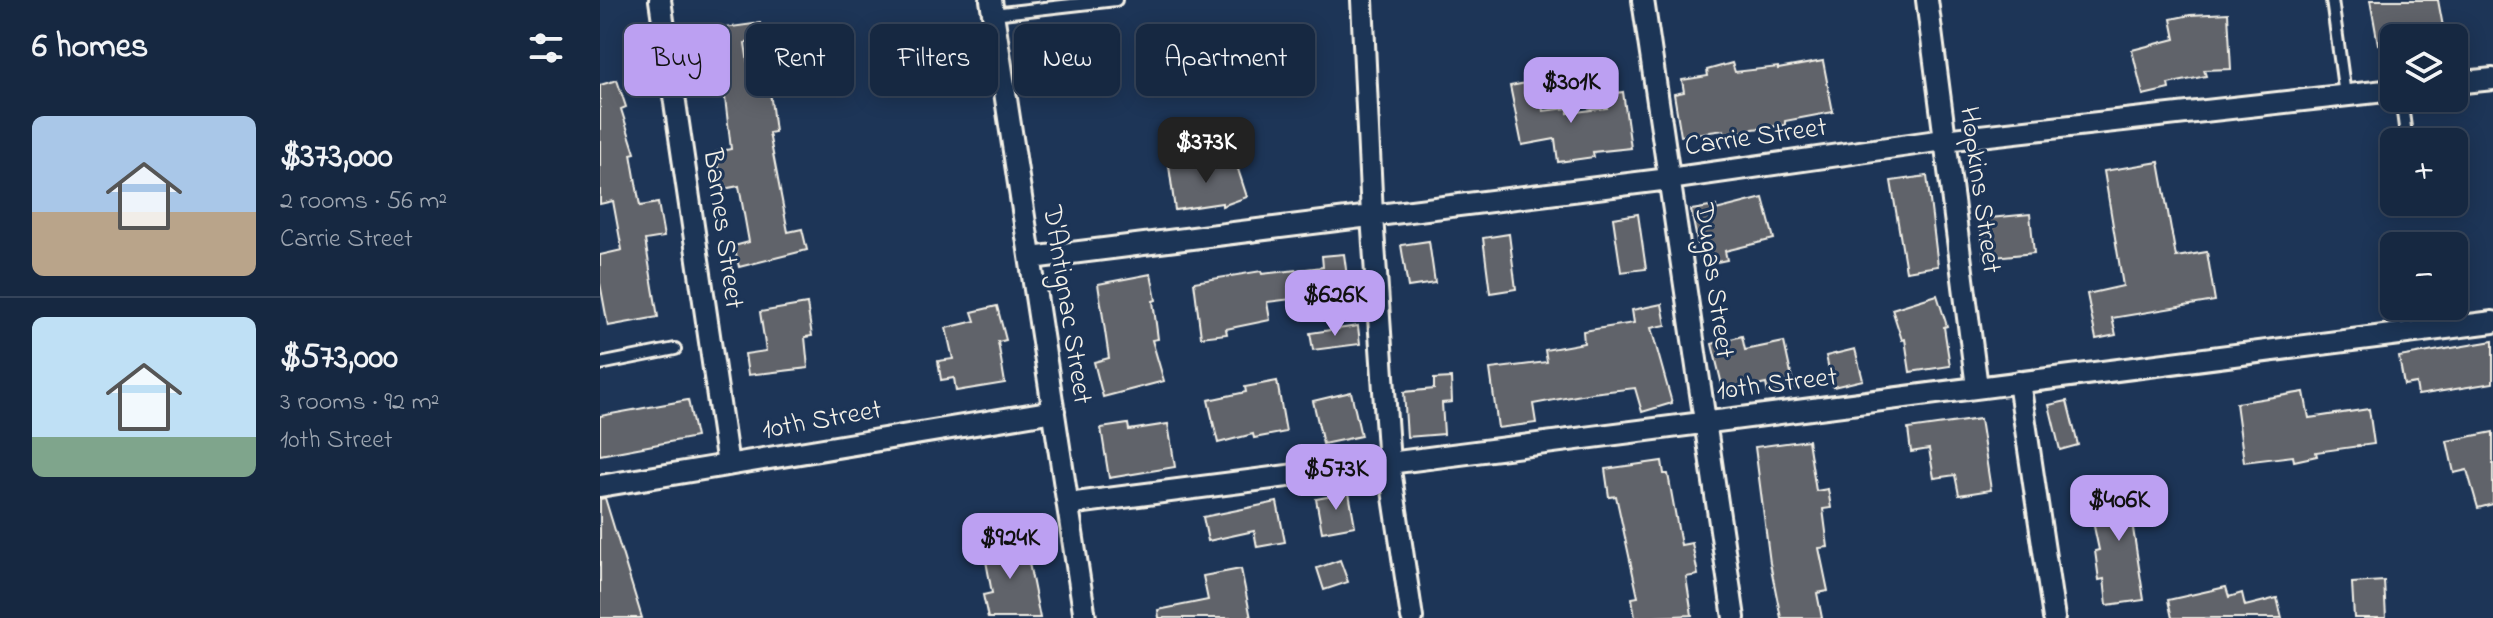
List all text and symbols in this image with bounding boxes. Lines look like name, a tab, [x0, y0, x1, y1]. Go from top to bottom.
text: 6 homes	[32, 23, 148, 73]
chip: Buy	[624, 24, 730, 96]
chip: Rent	[746, 24, 854, 96]
chip: Filters	[870, 24, 998, 96]
chip: New	[1014, 24, 1120, 96]
chip: Apartment	[1136, 24, 1315, 96]
map controls	[2380, 24, 2468, 320]
button: layers	[2380, 24, 2468, 112]
icon: filters	[524, 26, 568, 70]
pin: $301K	[1515, 57, 1627, 125]
text: $301K	[1542, 64, 1600, 102]
street label: Hopkins Street	[1947, 104, 2011, 276]
street label: Carrie Street	[1682, 108, 1830, 168]
pin: $373K	[1150, 117, 1262, 185]
text: $373K	[1176, 124, 1236, 162]
button: +	[2380, 128, 2468, 216]
text: $373,000	[280, 133, 393, 183]
street label: Barnes Street	[690, 146, 753, 311]
icon: home	[96, 148, 192, 244]
text: 2 rooms · 56 m²	[280, 183, 447, 221]
street label: Dugas Street	[1682, 200, 1744, 361]
street label: D'Antignac Street	[1030, 202, 1102, 407]
text: Carrie Street	[280, 221, 413, 259]
button: −	[2380, 232, 2468, 320]
pin: $626K	[1279, 270, 1391, 338]
text: $626K	[1303, 277, 1367, 315]
text: $573,000	[280, 334, 398, 384]
icon: home	[96, 349, 192, 445]
street label: 10th Street	[1714, 357, 1840, 413]
text: 3 rooms · 92 m²	[280, 384, 439, 422]
street label: 10th Street	[759, 390, 885, 452]
text: 10th Street	[280, 422, 393, 460]
pin: $573K	[1280, 444, 1392, 512]
text: $573K	[1304, 451, 1368, 489]
pin: $406K	[2063, 475, 2175, 543]
text: $406K	[2088, 482, 2150, 520]
pin: $924K	[954, 513, 1066, 581]
text: $924K	[980, 520, 1040, 558]

